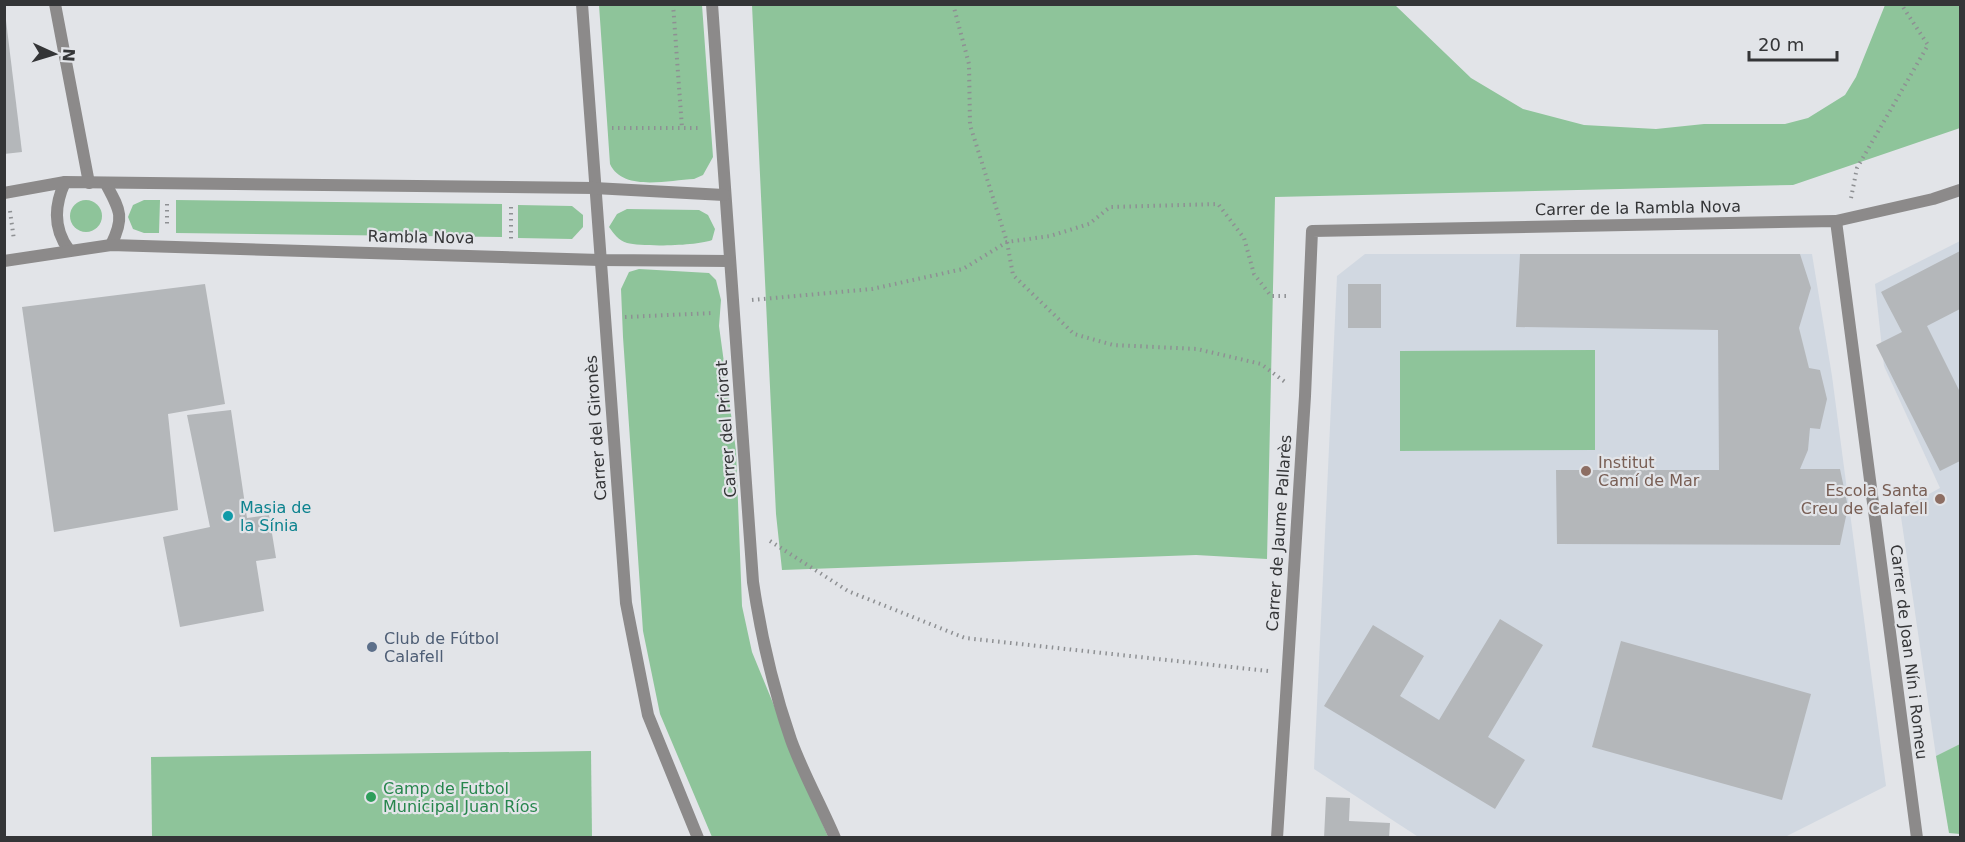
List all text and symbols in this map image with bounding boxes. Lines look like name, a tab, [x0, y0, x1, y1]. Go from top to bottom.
north arrow	[24, 24, 84, 84]
scale bar	[1749, 24, 1838, 62]
text: 20 m	[1758, 34, 1804, 55]
text: N	[59, 48, 78, 62]
street label: Carrer de la Rambla Nova	[1535, 197, 1741, 219]
street label: Rambla Nova	[367, 227, 475, 247]
street label: Carrer del Gironès	[581, 355, 611, 501]
street label: Carrer del Priorat	[712, 360, 740, 498]
street label: Carrer de Jaume Pallarès	[1263, 434, 1295, 632]
place label: Institut Camí de Mar	[1598, 453, 1700, 490]
marker: Institut Camí de Mar	[1579, 464, 1593, 478]
place label: Escola Santa Creu de Calafell	[1801, 481, 1928, 518]
marker: Escola Santa Creu de Calafell	[1933, 492, 1947, 506]
place label: Masia de la Sínia	[240, 498, 311, 535]
marker: Masia de la Sínia	[221, 509, 235, 523]
street label: Carrer de Joan Nín i Romeu	[1886, 543, 1932, 761]
place label: Club de Fútbol Calafell	[384, 629, 499, 666]
marker: Club de Fútbol Calafell	[365, 640, 379, 654]
place label: Camp de Futbol Municipal Juan Ríos	[383, 779, 538, 816]
marker: Camp de Futbol Municipal Juan Ríos	[364, 790, 378, 804]

